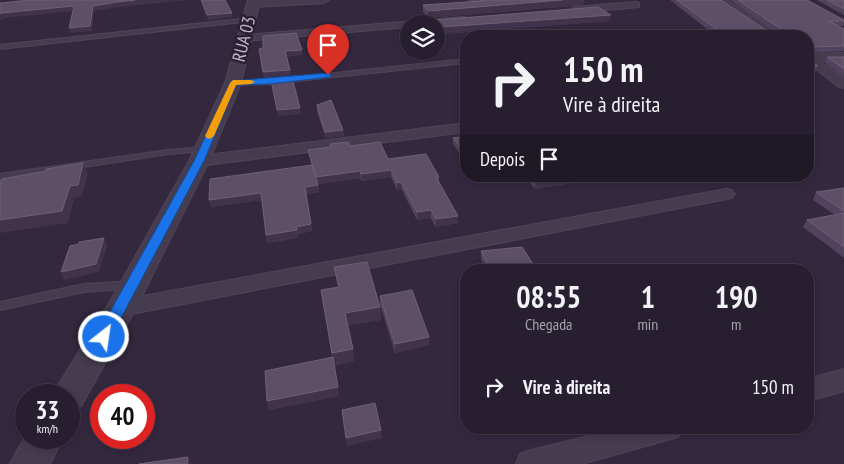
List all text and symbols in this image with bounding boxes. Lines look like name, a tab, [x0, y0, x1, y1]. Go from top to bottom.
street label: RUA 03	[227, 14, 260, 64]
map controls	[400, 15, 445, 60]
button: layers	[400, 15, 445, 60]
pin	[307, 24, 349, 75]
icon: arrive	[314, 31, 342, 59]
text: 150 m	[563, 46, 644, 92]
icon: right	[480, 50, 545, 115]
text: Vire à direita	[563, 90, 660, 118]
icon: arrive	[535, 145, 563, 173]
text: Depois	[480, 147, 525, 171]
text: 08:55	[516, 277, 581, 316]
text: 1	[641, 277, 655, 316]
text: 190	[715, 277, 758, 316]
position arrow	[77, 310, 129, 362]
text: Chegada	[525, 314, 572, 334]
text: min	[637, 314, 658, 334]
text: m	[731, 314, 741, 334]
icon: right	[480, 373, 508, 401]
text: Vire à direita	[523, 375, 610, 399]
text: 150 m	[752, 375, 794, 399]
speed limit sign: 40	[90, 384, 155, 449]
text: 33	[36, 394, 59, 426]
text: km/h	[37, 421, 58, 436]

